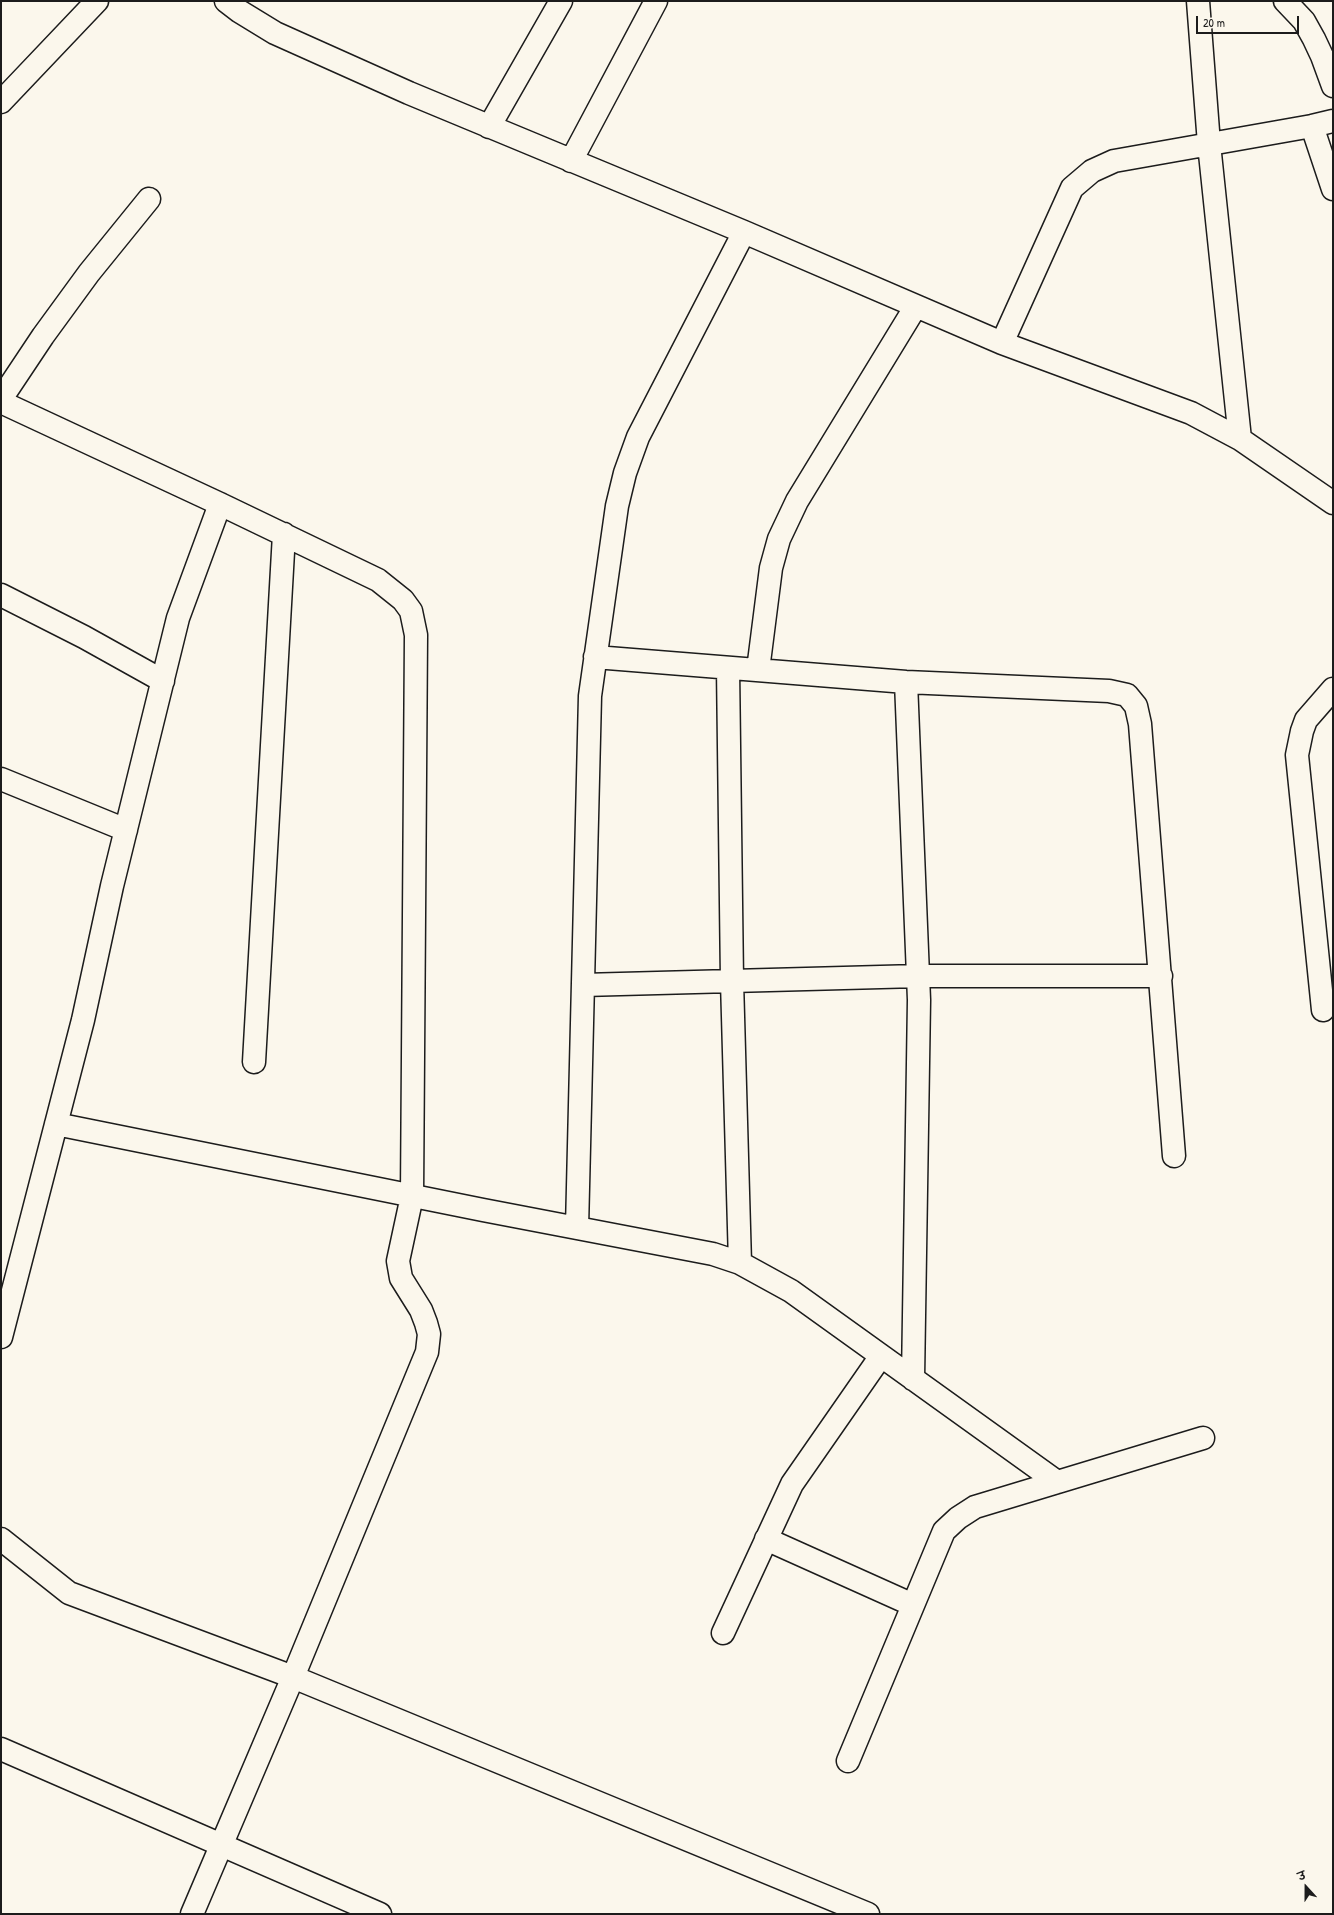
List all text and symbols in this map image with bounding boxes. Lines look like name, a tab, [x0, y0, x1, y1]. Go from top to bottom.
scale bar	[1198, 8, 1301, 34]
text: 20 m	[1203, 14, 1225, 31]
north arrow	[1286, 1867, 1326, 1907]
text: उ	[1296, 1868, 1308, 1884]

